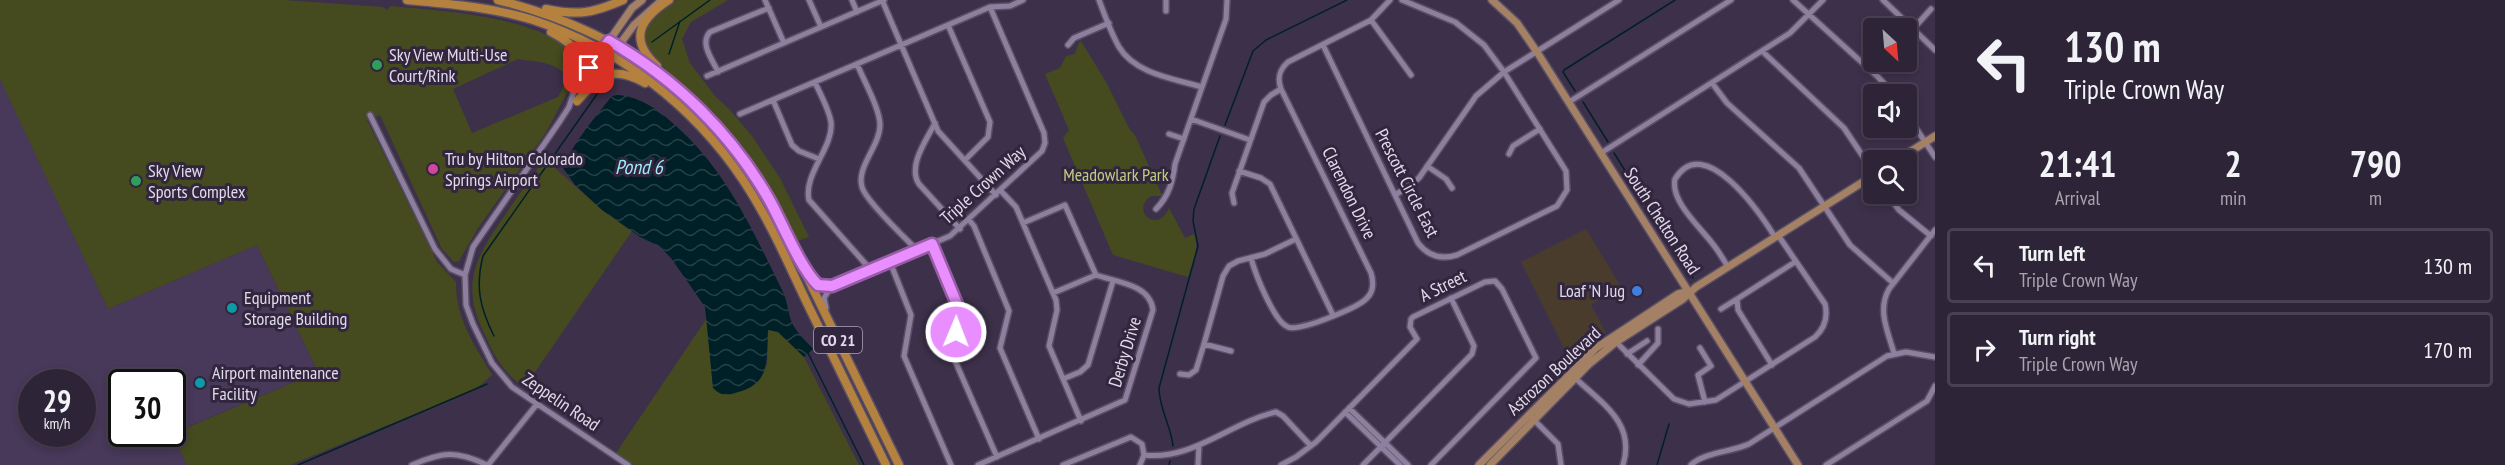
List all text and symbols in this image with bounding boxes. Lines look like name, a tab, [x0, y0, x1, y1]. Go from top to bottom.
north arrow	[1863, 18, 1917, 72]
map controls	[1863, 18, 1917, 204]
text: 130 m	[2064, 19, 2161, 74]
icon: left	[1965, 24, 2043, 102]
pin	[563, 42, 614, 93]
place label: Sky View Multi-Use Court/Rink	[389, 43, 507, 87]
icon: arrive	[572, 51, 605, 84]
marker: Sky View Multi-Use Court/Rink	[370, 58, 384, 72]
text: Triple Crown Way	[2064, 72, 2224, 106]
button: sound	[1863, 84, 1917, 138]
street label: Prescott Circle East	[1370, 125, 1445, 241]
street label: Triple Crown Way	[935, 140, 1030, 229]
text: 21:41	[2039, 140, 2116, 187]
text: 2	[2224, 140, 2242, 187]
text: 790	[2350, 140, 2401, 187]
street label: Clarendon Drive	[1317, 143, 1382, 243]
place label: Tru by Hilton Colorado Springs Airport	[445, 147, 583, 191]
button: search	[1863, 150, 1917, 204]
water label: Pond 6	[615, 154, 665, 180]
place label: Sky View Sports Complex	[148, 159, 246, 203]
marker: Tru by Hilton Colorado Springs Airport	[426, 162, 440, 176]
park label: Meadowlark Park	[1063, 163, 1169, 186]
street label: South Chelton Road	[1619, 163, 1705, 278]
marker: Sky View Sports Complex	[129, 174, 143, 188]
text: Arrival	[2055, 185, 2100, 211]
text: min	[2220, 185, 2246, 211]
text: m	[2369, 185, 2382, 211]
text: Turn left	[2019, 239, 2085, 267]
icon: left	[1968, 249, 2001, 282]
text: 130 m	[2423, 252, 2472, 280]
street label: A Street	[1416, 264, 1470, 307]
text: Triple Crown Way	[2019, 267, 2138, 293]
place label: Loaf 'N Jug	[1559, 279, 1625, 302]
marker: Loaf 'N Jug	[1630, 284, 1644, 298]
place label: Equipment Storage Building	[244, 286, 347, 330]
position arrow	[924, 300, 988, 364]
marker: Equipment Storage Building	[225, 301, 239, 315]
street label: Derby Drive	[1103, 314, 1146, 390]
street label: Astrozon Boulevard	[1502, 321, 1605, 420]
text: Turn right	[2019, 323, 2096, 351]
road number: CO 21	[814, 327, 862, 353]
icon: right	[1968, 333, 2001, 366]
text: 170 m	[2423, 336, 2472, 364]
text: Triple Crown Way	[2019, 351, 2138, 377]
place label: Airport maintenance Facility	[212, 361, 339, 405]
street label: Zeppelin Road	[518, 367, 604, 436]
speed limit sign: 30	[108, 369, 186, 447]
marker: Airport maintenance Facility	[193, 376, 207, 390]
text: 29	[43, 381, 71, 420]
text: km/h	[44, 414, 70, 433]

